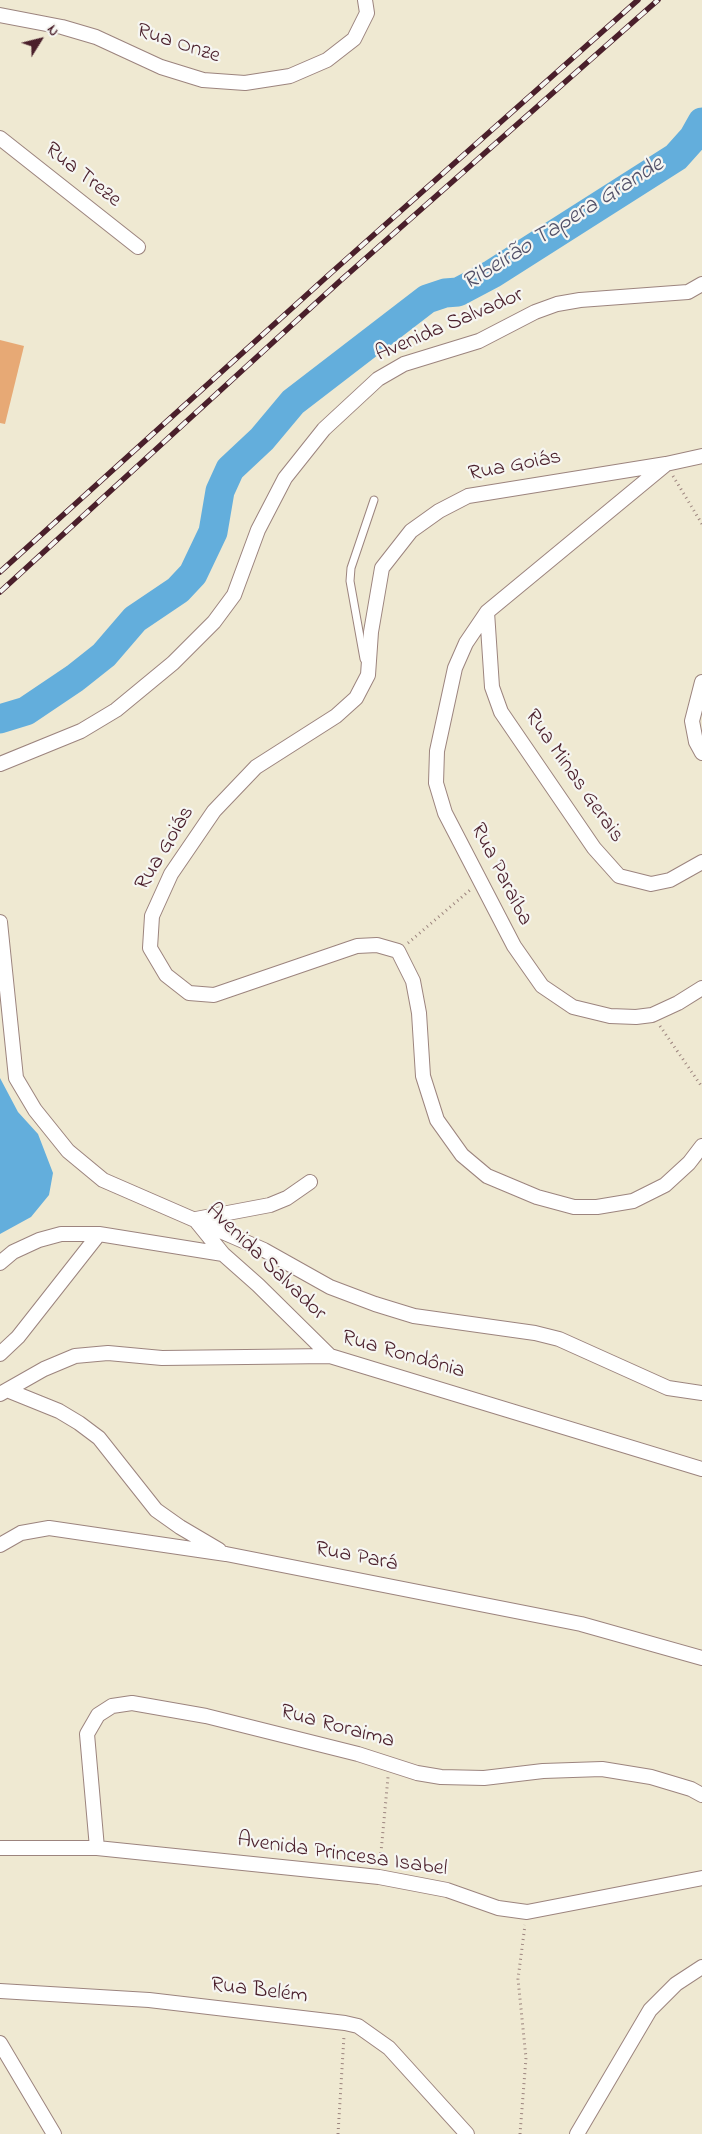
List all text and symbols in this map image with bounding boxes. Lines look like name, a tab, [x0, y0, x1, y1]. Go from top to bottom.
north arrow	[15, 15, 65, 65]
street label: Rua Onze	[133, 19, 223, 71]
text: N	[41, 21, 64, 41]
street label: Rua Treze	[38, 138, 126, 214]
water label: Ribeirão Tapera Grande	[458, 151, 670, 299]
street label: Avenida Salvador	[372, 283, 528, 369]
street label: Rua Goiás	[467, 445, 563, 489]
street label: Rua Minas Gerais	[517, 705, 629, 849]
street label: Rua Goiás	[131, 802, 201, 896]
street label: Rua Paraíba	[463, 819, 537, 931]
street label: Avenida Salvador	[199, 1199, 331, 1327]
street label: Rua Rondônia	[338, 1326, 468, 1386]
street label: Rua Pará	[313, 1537, 399, 1579]
street label: Rua Roraima	[277, 1700, 397, 1756]
street label: Avenida Princesa Isabel	[235, 1828, 449, 1884]
street label: Rua Belém	[209, 1973, 309, 2011]

